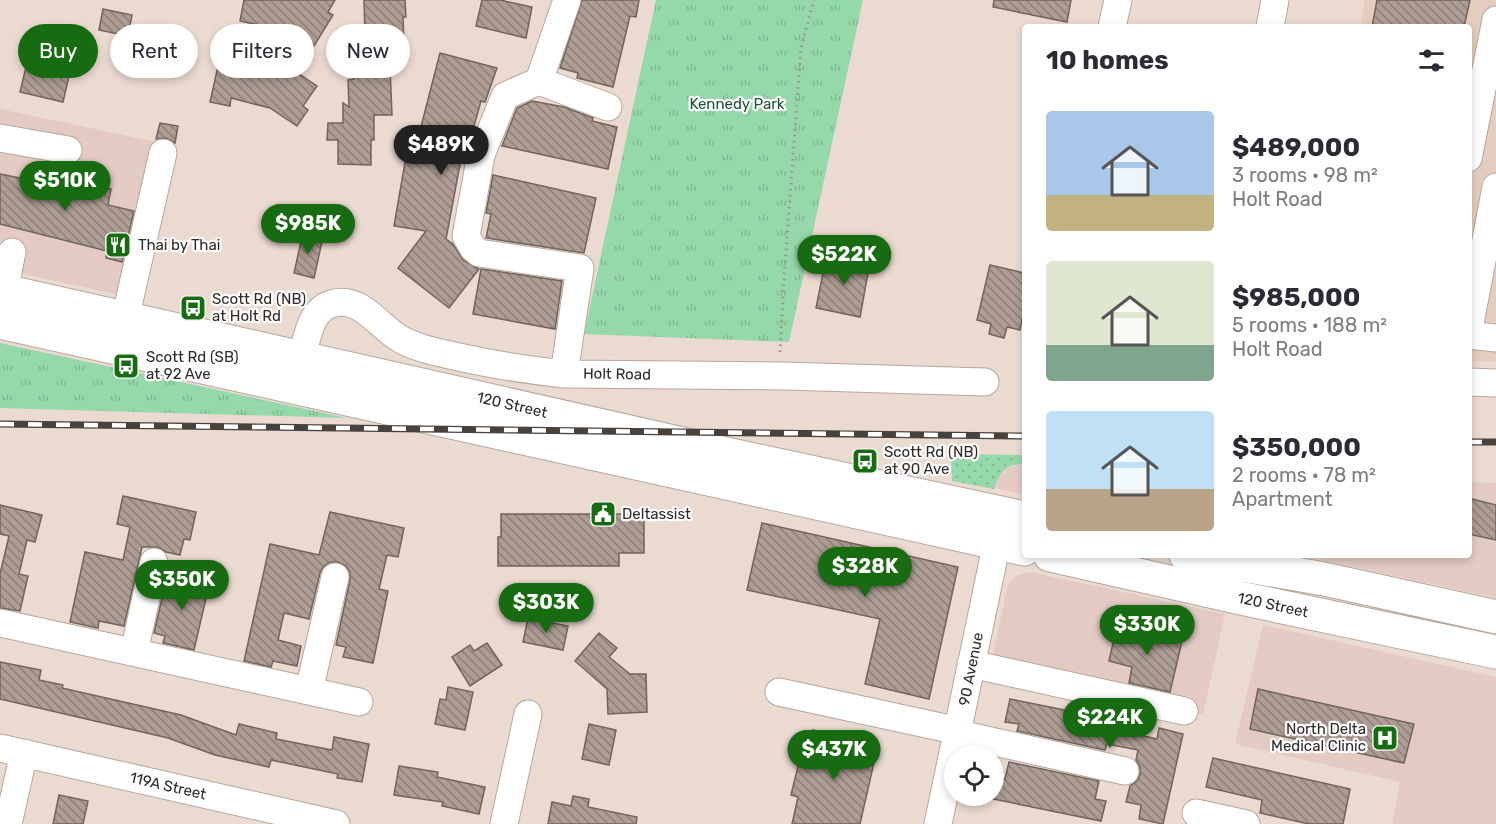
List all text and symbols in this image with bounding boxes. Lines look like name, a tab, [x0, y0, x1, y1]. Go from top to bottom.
chip: Buy	[18, 24, 98, 78]
chip: Rent	[110, 24, 198, 78]
chip: Filters	[210, 24, 314, 78]
chip: New	[326, 24, 410, 78]
icon: filters	[1415, 44, 1448, 77]
text: 10 homes	[1046, 45, 1169, 76]
park label: Kennedy Park	[689, 95, 785, 113]
pin: $489K	[399, 125, 483, 176]
text: $489K	[408, 132, 474, 156]
text: $489,000	[1232, 132, 1360, 163]
icon: home	[1094, 135, 1166, 207]
pin: $510K	[23, 161, 107, 212]
text: 3 rooms · 98 m²	[1232, 163, 1378, 187]
text: $510K	[34, 168, 96, 192]
text: Holt Road	[1232, 187, 1323, 211]
pin: $985K	[266, 204, 350, 255]
text: $985K	[275, 211, 341, 235]
restaurant icon: Thai by Thai	[103, 230, 133, 260]
pin: $522K	[802, 235, 886, 286]
place label: Thai by Thai	[138, 236, 220, 254]
text: $522K	[811, 242, 877, 266]
text: $985,000	[1232, 282, 1360, 313]
icon: home	[1094, 285, 1166, 357]
place label: Scott Rd (NB) at Holt Rd	[212, 290, 306, 325]
bus stop icon: Scott Rd (NB) at Holt Rd	[178, 293, 208, 323]
text: 5 rooms · 188 m²	[1232, 313, 1387, 337]
text: Holt Road	[1232, 337, 1323, 361]
place label: Scott Rd (SB) at 92 Ave	[146, 348, 239, 383]
bus stop icon: Scott Rd (SB) at 92 Ave	[111, 351, 141, 381]
street label: Holt Road	[583, 364, 651, 384]
street label: 120 Street	[475, 388, 549, 422]
text: $350,000	[1232, 432, 1361, 463]
icon: home	[1094, 435, 1166, 507]
place label: Scott Rd (NB) at 90 Ave	[884, 443, 978, 478]
bus stop icon: Scott Rd (NB) at 90 Ave	[850, 446, 880, 476]
text: 2 rooms · 78 m²	[1232, 463, 1376, 487]
text: Apartment	[1232, 487, 1333, 511]
public building icon: Deltassist	[588, 499, 618, 529]
place label: Deltassist	[622, 505, 691, 523]
pin: $328K	[823, 547, 907, 598]
text: $328K	[832, 554, 898, 578]
pin: $350K	[140, 560, 224, 611]
text: $350K	[149, 567, 215, 591]
pin: $303K	[504, 583, 588, 634]
street label: 120 Street	[1236, 589, 1310, 621]
text: $303K	[513, 590, 579, 614]
pin: $330K	[1105, 605, 1189, 656]
text: $330K	[1114, 612, 1180, 636]
street label: 90 Avenue	[955, 631, 987, 707]
pin: $224K	[1068, 698, 1152, 749]
text: $224K	[1077, 705, 1143, 729]
place label: North Delta Medical Clinic	[1271, 720, 1366, 755]
hospital icon: North Delta Medical Clinic	[1370, 723, 1400, 753]
pin: $437K	[792, 730, 876, 781]
text: $437K	[802, 737, 866, 761]
map controls	[944, 746, 1004, 806]
button: locate	[944, 746, 1004, 806]
street label: 119A Street	[128, 768, 208, 804]

